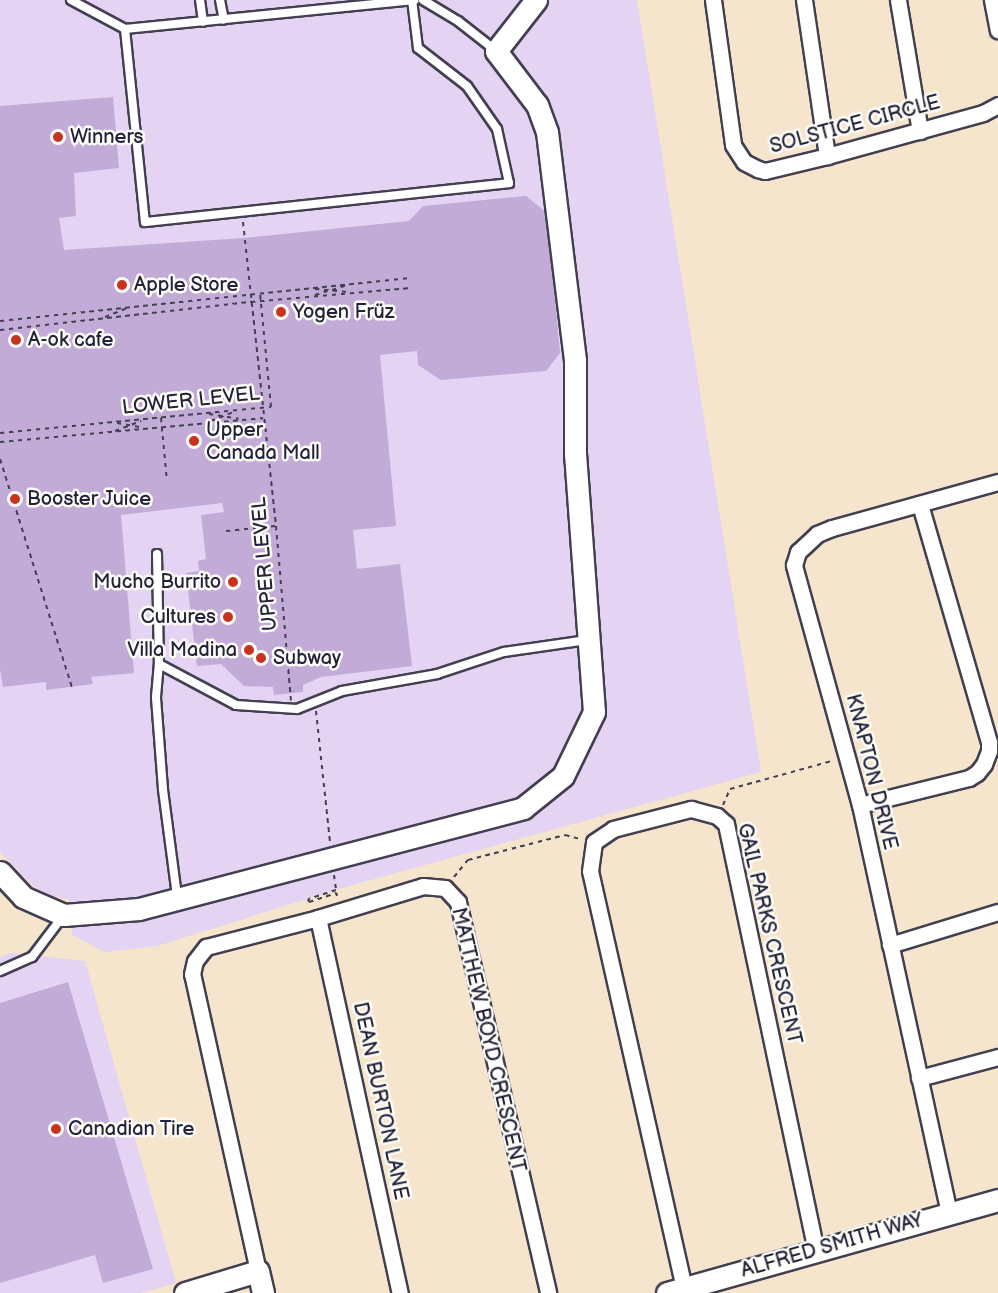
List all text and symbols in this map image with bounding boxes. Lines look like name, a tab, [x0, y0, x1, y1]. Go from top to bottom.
street label: SOLSTICE CIRCLE	[767, 91, 943, 159]
place label: Winners	[70, 125, 143, 149]
marker: Winners	[51, 130, 65, 144]
place label: Apple Store	[134, 273, 239, 297]
marker: Apple Store	[115, 278, 129, 292]
place label: Yogen Früz	[293, 300, 394, 324]
marker: Yogen Früz	[274, 305, 288, 319]
place label: A-ok cafe	[28, 328, 113, 352]
marker: A-ok cafe	[9, 333, 23, 347]
street label: LOWER LEVEL	[121, 382, 261, 420]
place label: Upper Canada Mall	[206, 418, 320, 465]
marker: Upper Canada Mall	[187, 434, 201, 448]
place label: Booster Juice	[27, 487, 152, 511]
marker: Booster Juice	[8, 492, 22, 506]
street label: UPPER LEVEL	[247, 496, 283, 632]
place label: Mucho Burrito	[93, 570, 221, 594]
marker: Mucho Burrito	[226, 575, 240, 589]
place label: Cultures	[140, 605, 216, 629]
marker: Cultures	[221, 610, 235, 624]
place label: Villa Madina	[127, 638, 237, 662]
marker: Villa Madina	[242, 643, 256, 657]
place label: Subway	[273, 646, 341, 670]
marker: Subway	[254, 651, 268, 665]
street label: KNAPTON DRIVE	[840, 692, 902, 852]
street label: GAIL PARKS CRESCENT	[732, 821, 806, 1047]
street label: MATTHEW BOYD CRESCENT	[446, 905, 530, 1175]
street label: DEAN BURTON LANE	[347, 1000, 413, 1202]
place label: Canadian Tire	[68, 1117, 195, 1141]
marker: Canadian Tire	[49, 1122, 63, 1136]
street label: ALFRED SMITH WAY	[738, 1208, 926, 1284]

